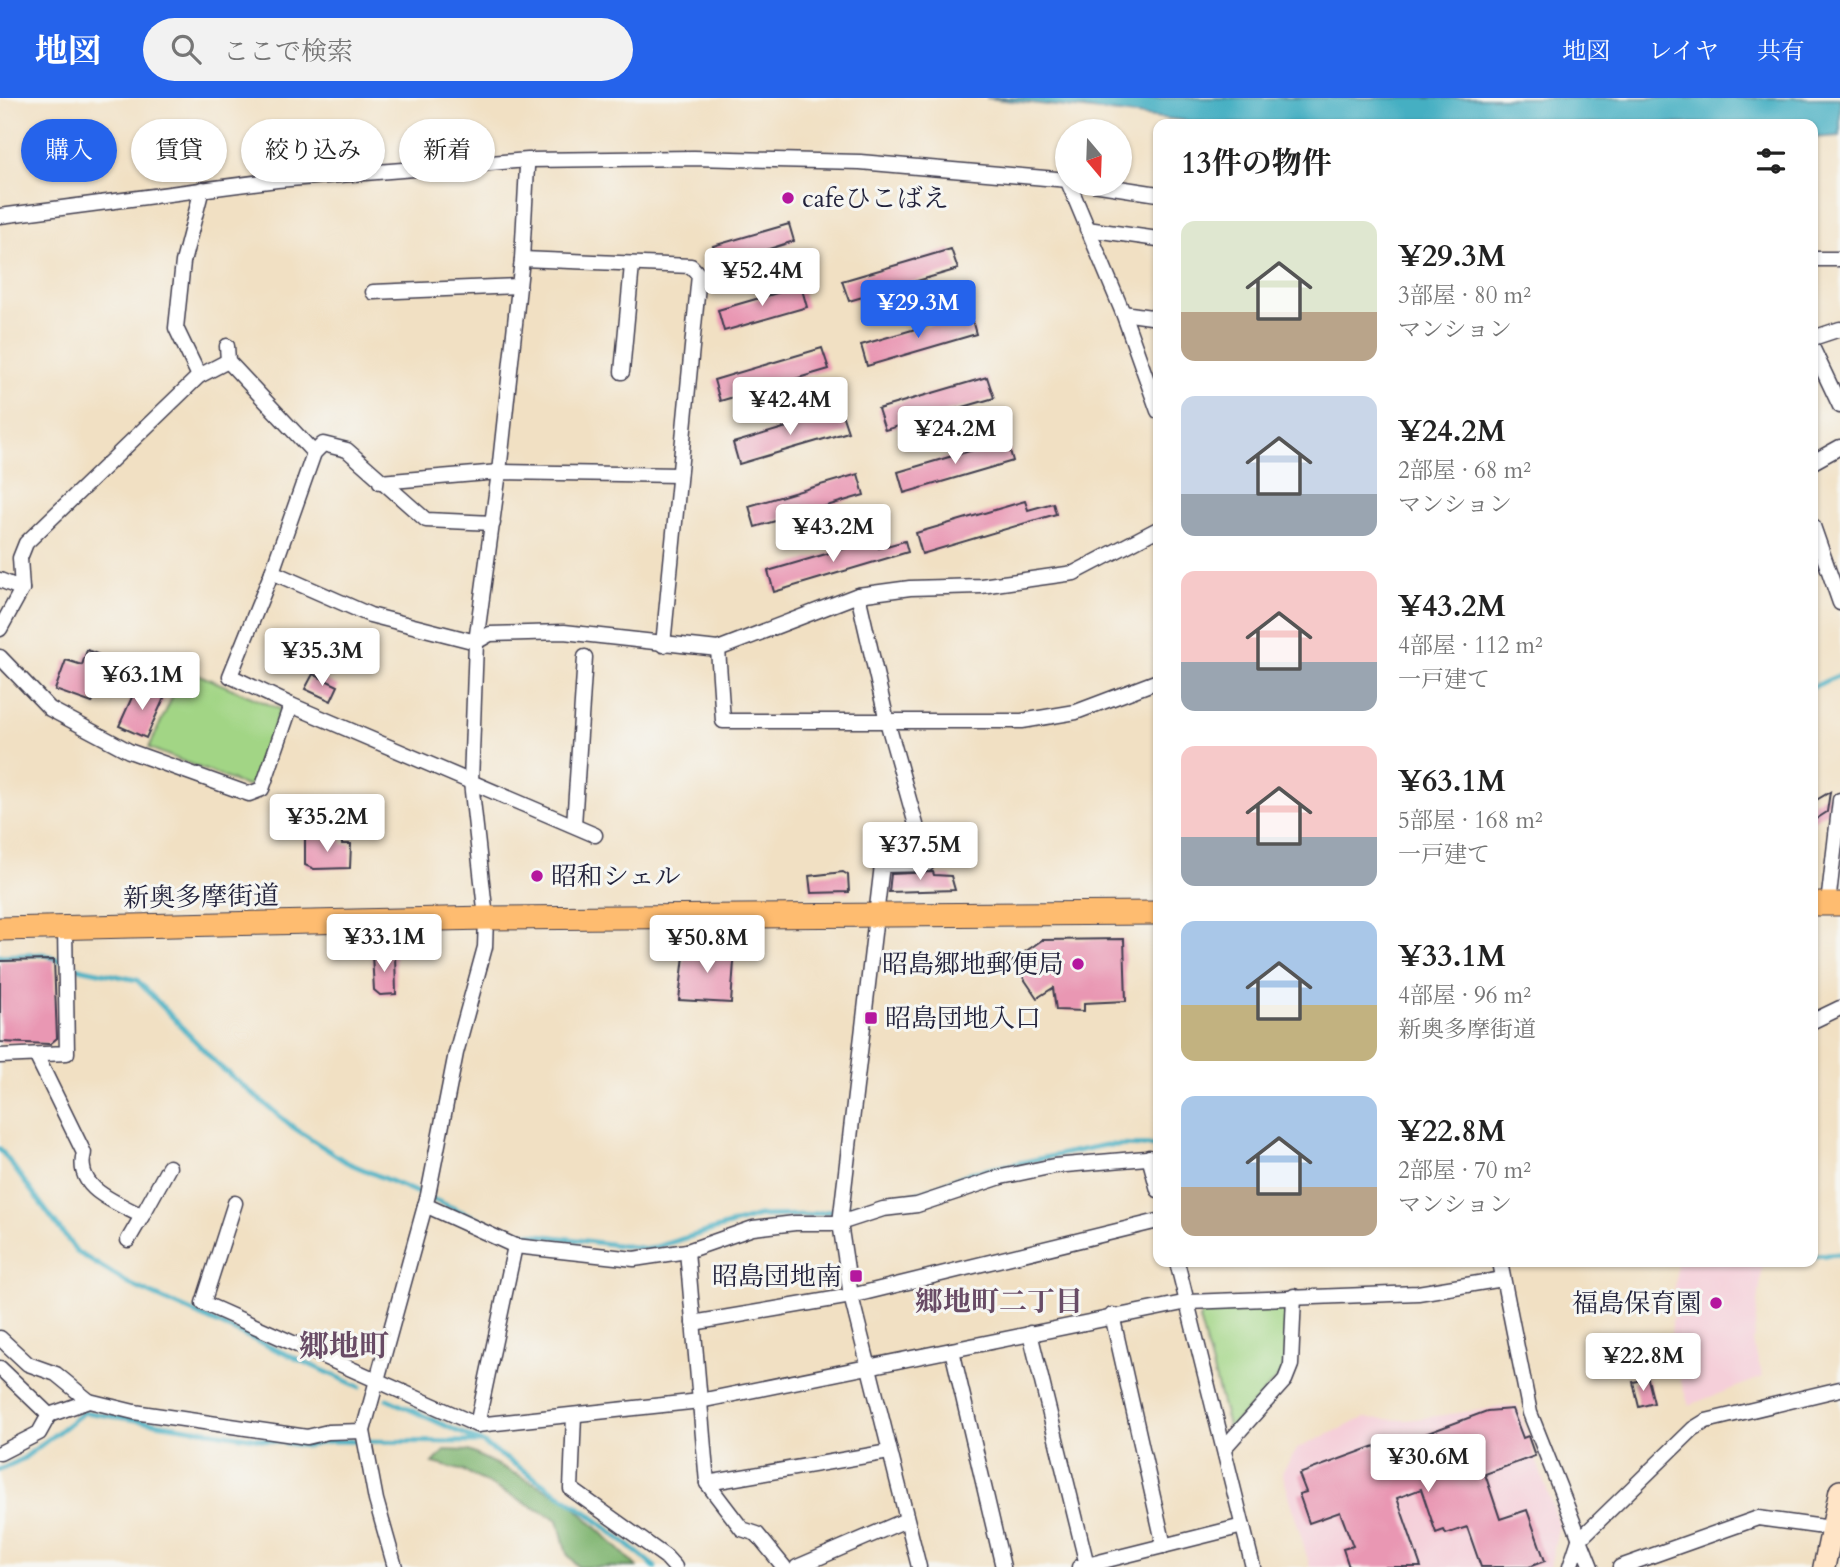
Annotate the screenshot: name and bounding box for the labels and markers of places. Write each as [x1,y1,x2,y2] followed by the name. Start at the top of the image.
[802,181,949,216] place label: cafeひこばえ
[780,190,796,206] marker: cafeひこばえ
[705,248,819,308] pin: ¥52.4M
[861,280,975,340] pin: ¥29.3M
[733,378,847,437] pin: ¥42.4M
[898,406,1012,466] pin: ¥24.2M
[776,504,890,564] pin: ¥43.2M
[265,628,379,688] pin: ¥35.3M
[85,652,199,712] pin: ¥63.1M
[270,794,384,854] pin: ¥35.2M
[863,822,977,882] pin: ¥37.5M
[551,859,680,894] place label: 昭和シェル
[529,868,545,884] marker: 昭和シェル
[327,914,441,974] pin: ¥33.1M
[650,916,764,975] pin: ¥50.8M
[882,947,1064,982] place label: 昭島郷地郵便局
[1070,956,1086,972] marker: 昭島郷地郵便局
[885,1001,1041,1036] place label: 昭島団地入口
[863,1010,879,1026] marker: 昭島団地入口
[712,1259,842,1294] place label: 昭島団地南
[848,1268,864,1284] marker: 昭島団地南
[1572,1286,1702,1321] place label: 福島保育園
[1708,1295,1724,1311] marker: 福島保育園
[1586,1334,1700,1393] pin: ¥22.8M
[1371,1434,1485,1494] pin: ¥30.6M

